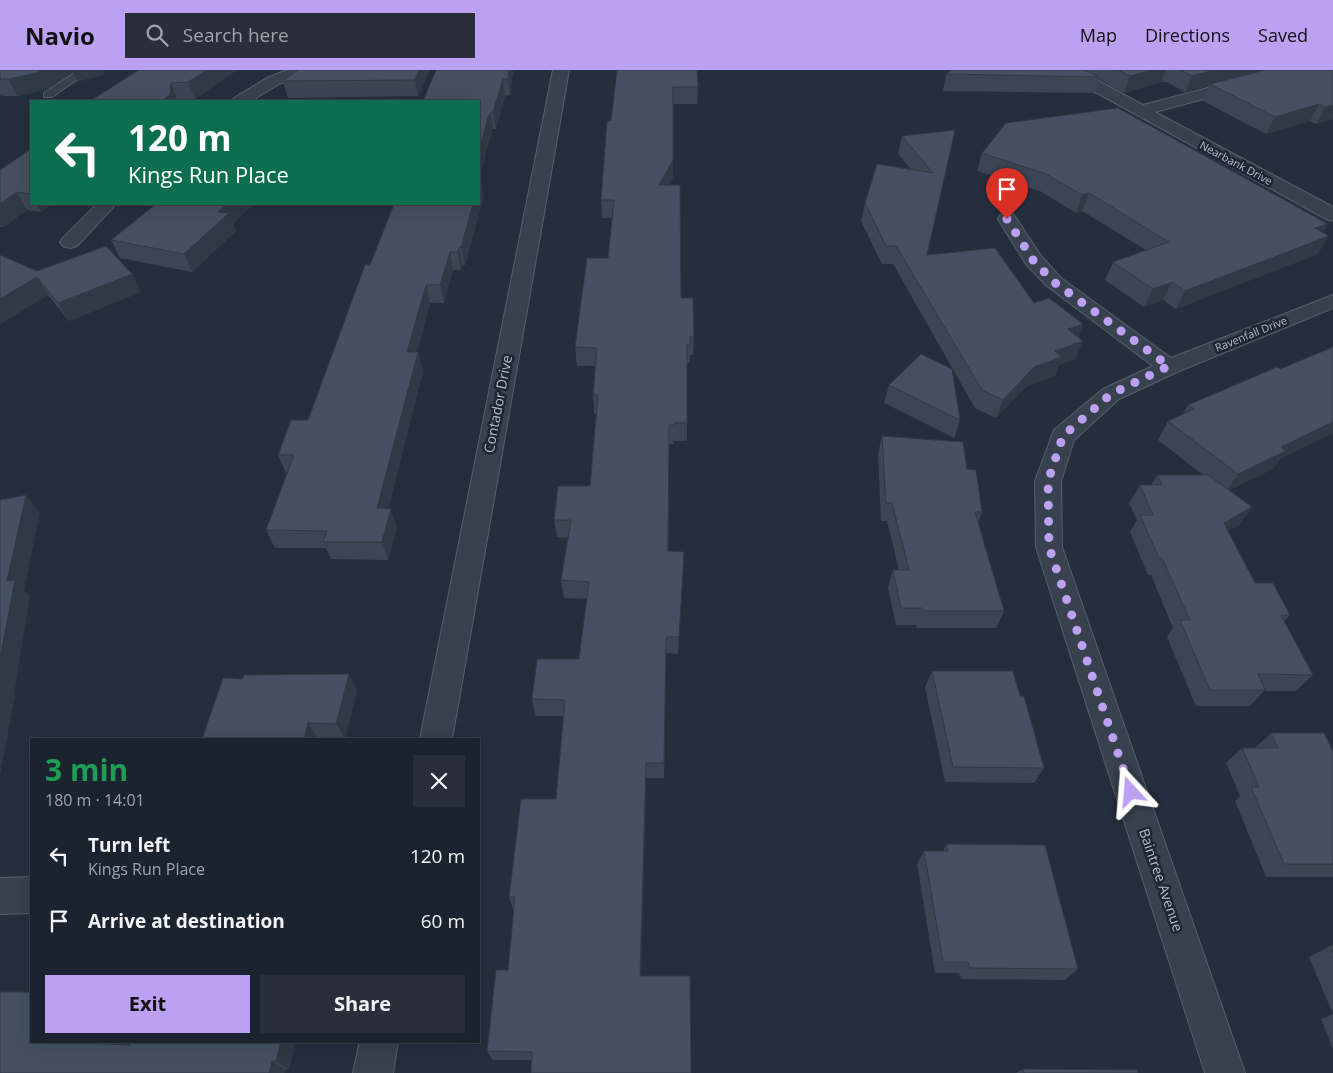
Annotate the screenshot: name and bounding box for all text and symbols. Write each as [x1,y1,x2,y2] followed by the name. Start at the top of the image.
[125,13,475,58] search box
[25,19,95,52] text: Navio
[143,21,171,49] icon: search
[183,22,289,48] text: Search here
[1080,23,1117,47] text: Map
[1145,23,1230,47] text: Directions
[1258,23,1308,47] text: Saved
[128,114,232,161] text: 120 m
[45,120,110,185] icon: left
[1197,137,1275,188] street label: Nearbank Drive
[128,159,289,189] text: Kings Run Place
[986,168,1028,219] pin
[993,175,1021,203] icon: arrive
[1213,312,1289,355] street label: Ravenfall Drive
[479,353,516,454] street label: Contador Drive
[45,749,128,790] text: 3 min
[413,755,465,807] button: close
[1104,765,1156,817] position arrow
[45,789,145,811] text: 180 m · 14:01
[1135,826,1188,934] street label: Baintree Avenue
[88,832,170,858] text: Turn left
[45,842,73,870] icon: left
[410,843,465,869] text: 120 m
[88,858,205,880] text: Kings Run Place
[45,907,73,935] icon: arrive
[88,908,285,934] text: Arrive at destination
[421,908,465,934] text: 60 m
[45,975,250,1033] button: Exit
[260,975,465,1033] button: Share

